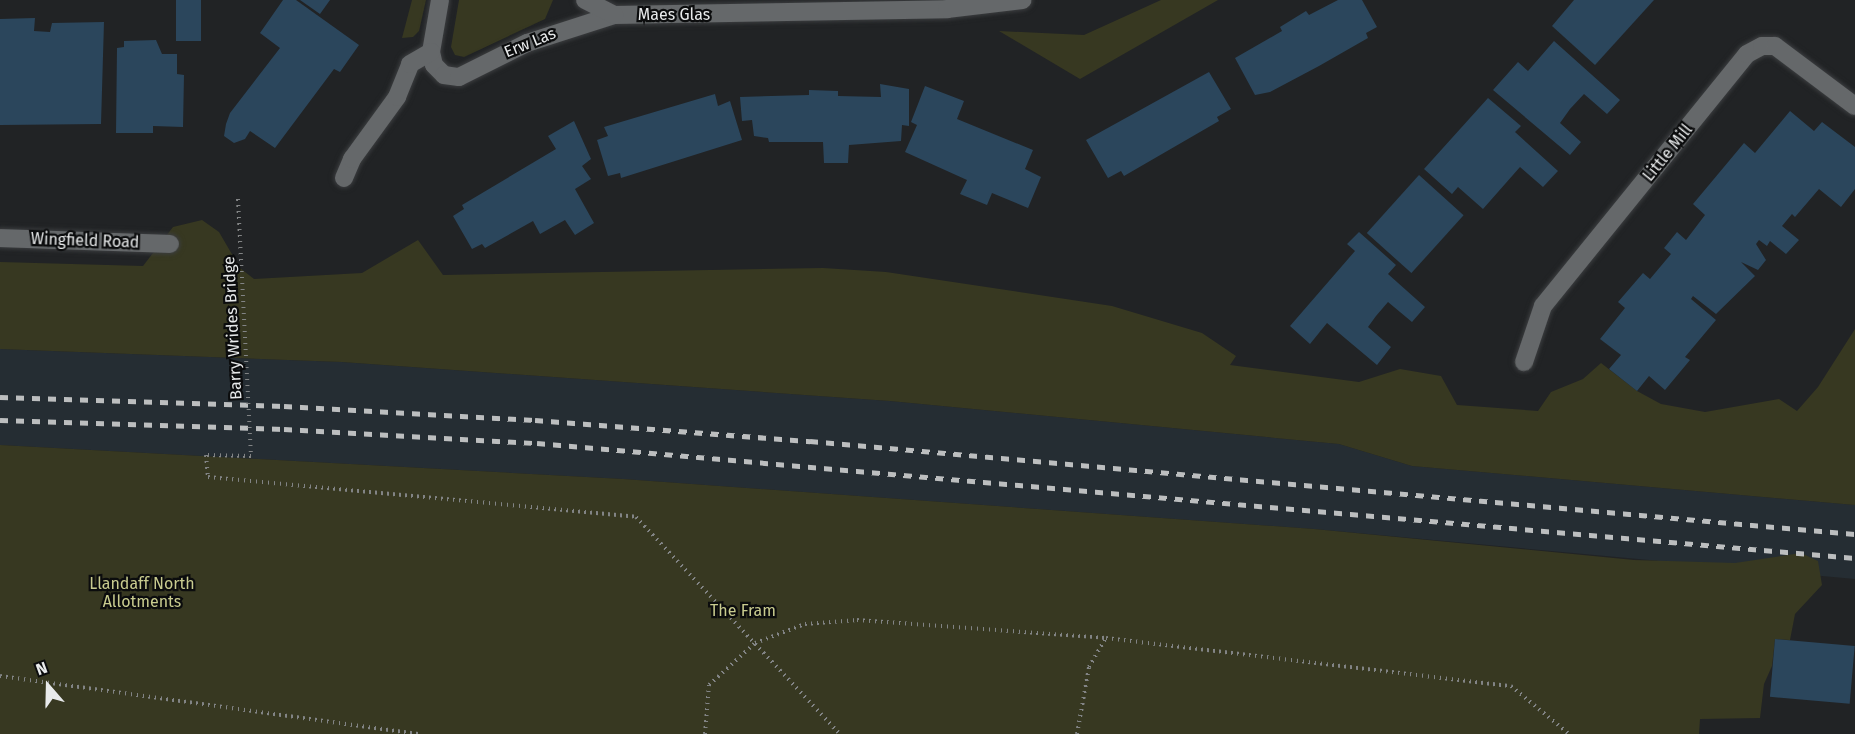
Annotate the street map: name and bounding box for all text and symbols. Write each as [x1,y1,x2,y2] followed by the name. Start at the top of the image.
[638,5,710,25] street label: Maes Glas
[501,24,559,62] street label: Erw Las
[1639,121,1697,185] street label: Little Mill
[30,230,140,252] street label: Wingfield Road
[220,256,246,400] street label: Barry Wrides Bridge
[89,574,195,612] park label: Llandaff North Allotments
[710,601,776,621] park label: The Fram
[18,656,78,716] north arrow
[33,658,50,679] text: N

